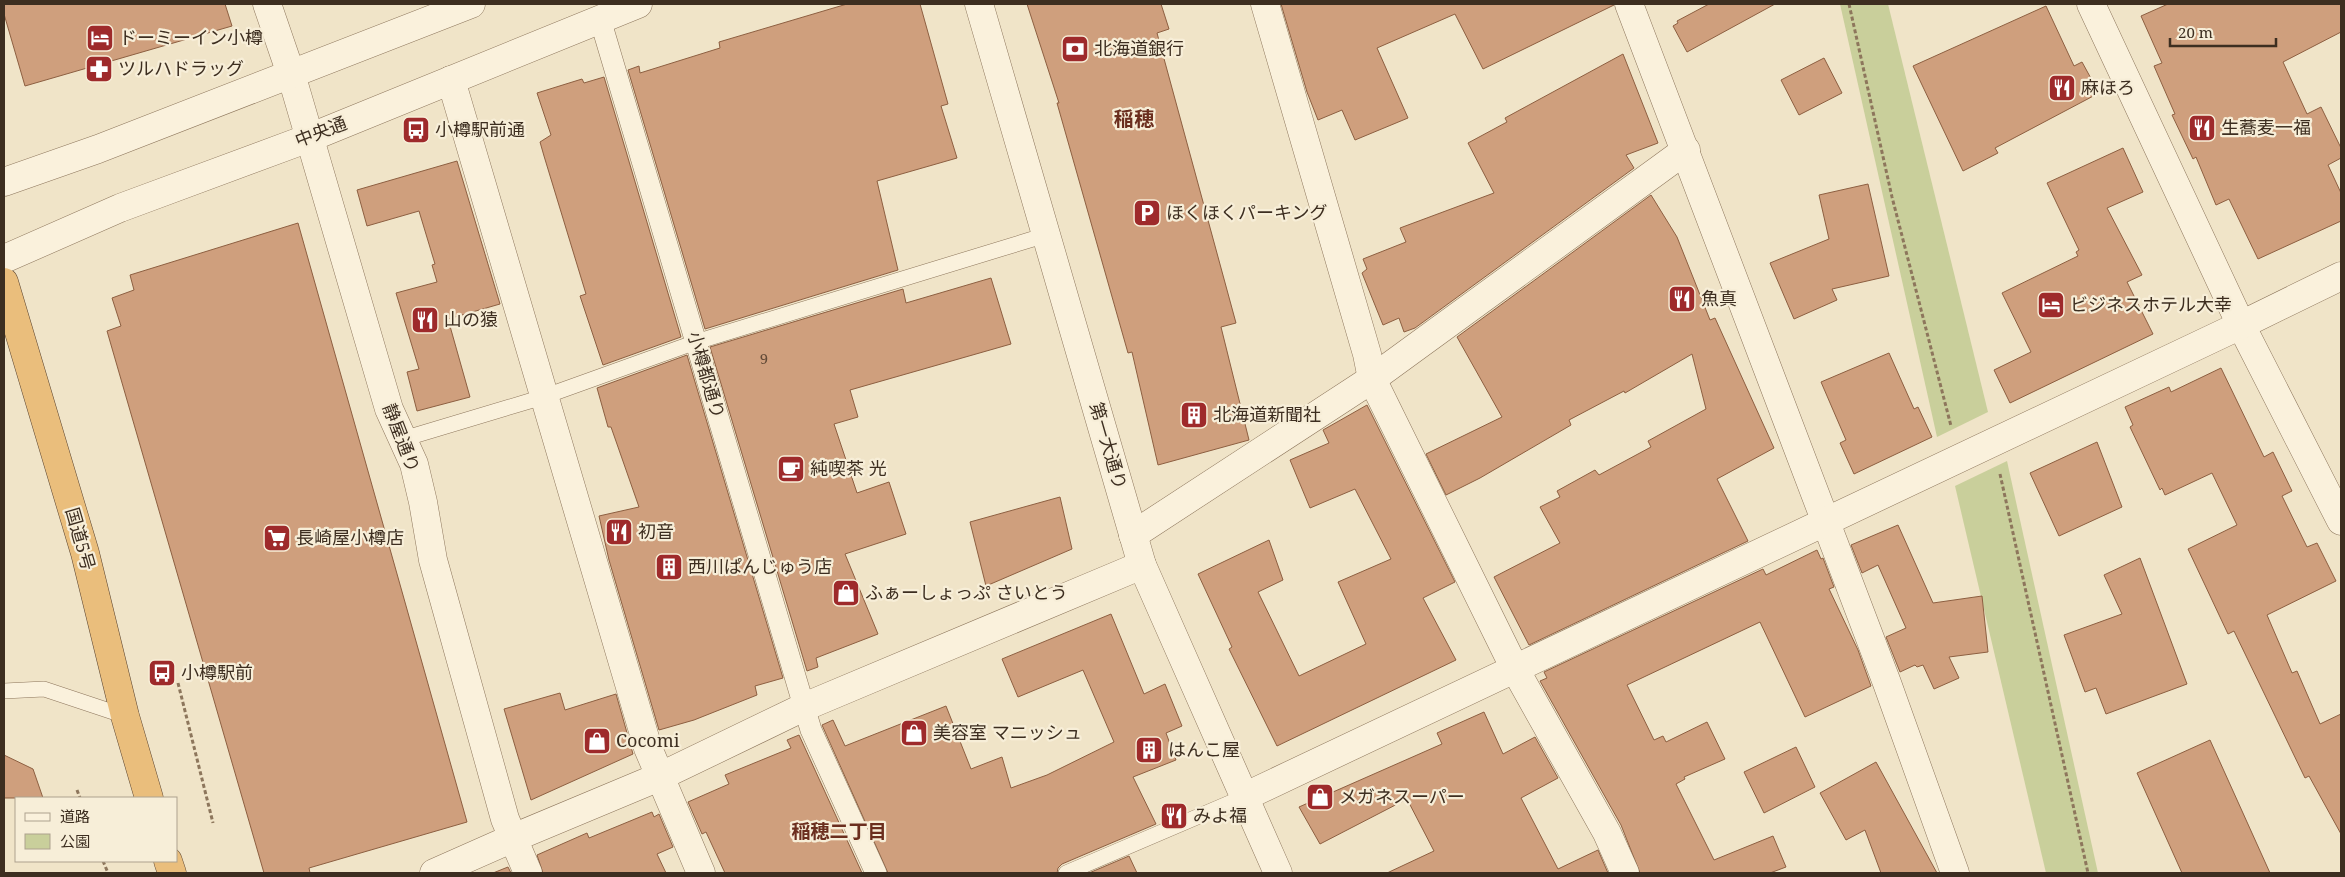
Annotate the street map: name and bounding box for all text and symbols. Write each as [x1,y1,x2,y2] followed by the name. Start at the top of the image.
[2170,15,2276,47] scale bar
[2178,22,2213,42] text: 20 m
[85,23,115,53] hotel icon: ドーミーイン小樽
[119,25,263,49] place label: ドーミーイン小樽
[1060,34,1090,64] bank icon: 北海道銀行
[1094,36,1184,60] place label: 北海道銀行
[84,54,114,84] pharmacy icon: ツルハドラッグ
[118,56,244,80] place label: ツルハドラッグ
[2047,73,2077,103] restaurant icon: 麻ほろ
[2081,75,2135,99] place label: 麻ほろ
[1114,105,1155,132] district label: 稲穂
[291,110,350,152] street label: 中央通
[2187,113,2217,143] restaurant icon: 生蕎麦一福
[401,115,431,145] bus stop icon: 小樽駅前通
[2221,115,2311,139] place label: 生蕎麦一福
[435,117,525,141] place label: 小樽駅前通
[1132,198,1162,228] parking icon: ほくほくパーキング
[1166,200,1327,224] place label: ほくほくパーキング
[1667,284,1697,314] restaurant icon: 魚真
[1701,286,1737,310] place label: 魚真
[2036,290,2066,320] hotel icon: ビジネスホテル大幸
[2070,292,2232,316] place label: ビジネスホテル大幸
[410,305,440,335] restaurant icon: 山の猿
[444,307,498,331] place label: 山の猿
[683,328,731,421] street label: 小樽都通り
[760,348,768,368] house number: 9
[1085,399,1133,492] street label: 第一大通り
[378,400,426,476] street label: 静屋通り
[1179,400,1209,430] building icon: 北海道新聞社
[1213,402,1321,426] place label: 北海道新聞社
[776,454,806,484] cafe icon: 純喫茶 光
[810,456,887,480] place label: 純喫茶 光
[61,505,101,573] street label: 国道5号
[604,517,634,547] restaurant icon: 初音
[638,519,674,543] place label: 初音
[262,523,292,553] supermarket icon: 長崎屋小樽店
[296,525,404,549] place label: 長崎屋小樽店
[654,552,684,582] building icon: 西川ぱんじゅう店
[688,554,832,578] place label: 西川ぱんじゅう店
[831,578,861,608] shop icon: ふぁーしょっぷ さいとう
[865,580,1068,604] place label: ふぁーしょっぷ さいとう
[147,658,177,688] bus stop icon: 小樽駅前
[181,660,253,684] place label: 小樽駅前
[899,718,929,748] shop icon: 美容室 マニッシュ
[933,720,1082,744] place label: 美容室 マニッシュ
[582,726,612,756] shop icon: Cocomi
[616,728,680,752] place label: Cocomi
[1134,735,1164,765] building icon: はんこ屋
[1168,737,1240,761] place label: はんこ屋
[1305,782,1335,812] shop icon: メガネスーパー
[1339,784,1465,808] place label: メガネスーパー
[15,797,178,862] legend
[1159,801,1189,831] restaurant icon: みよ福
[1193,803,1247,827] place label: みよ福
[60,806,90,826] text: 道路
[791,818,887,844] district label: 稲穂二丁目
[60,831,90,851] text: 公園

